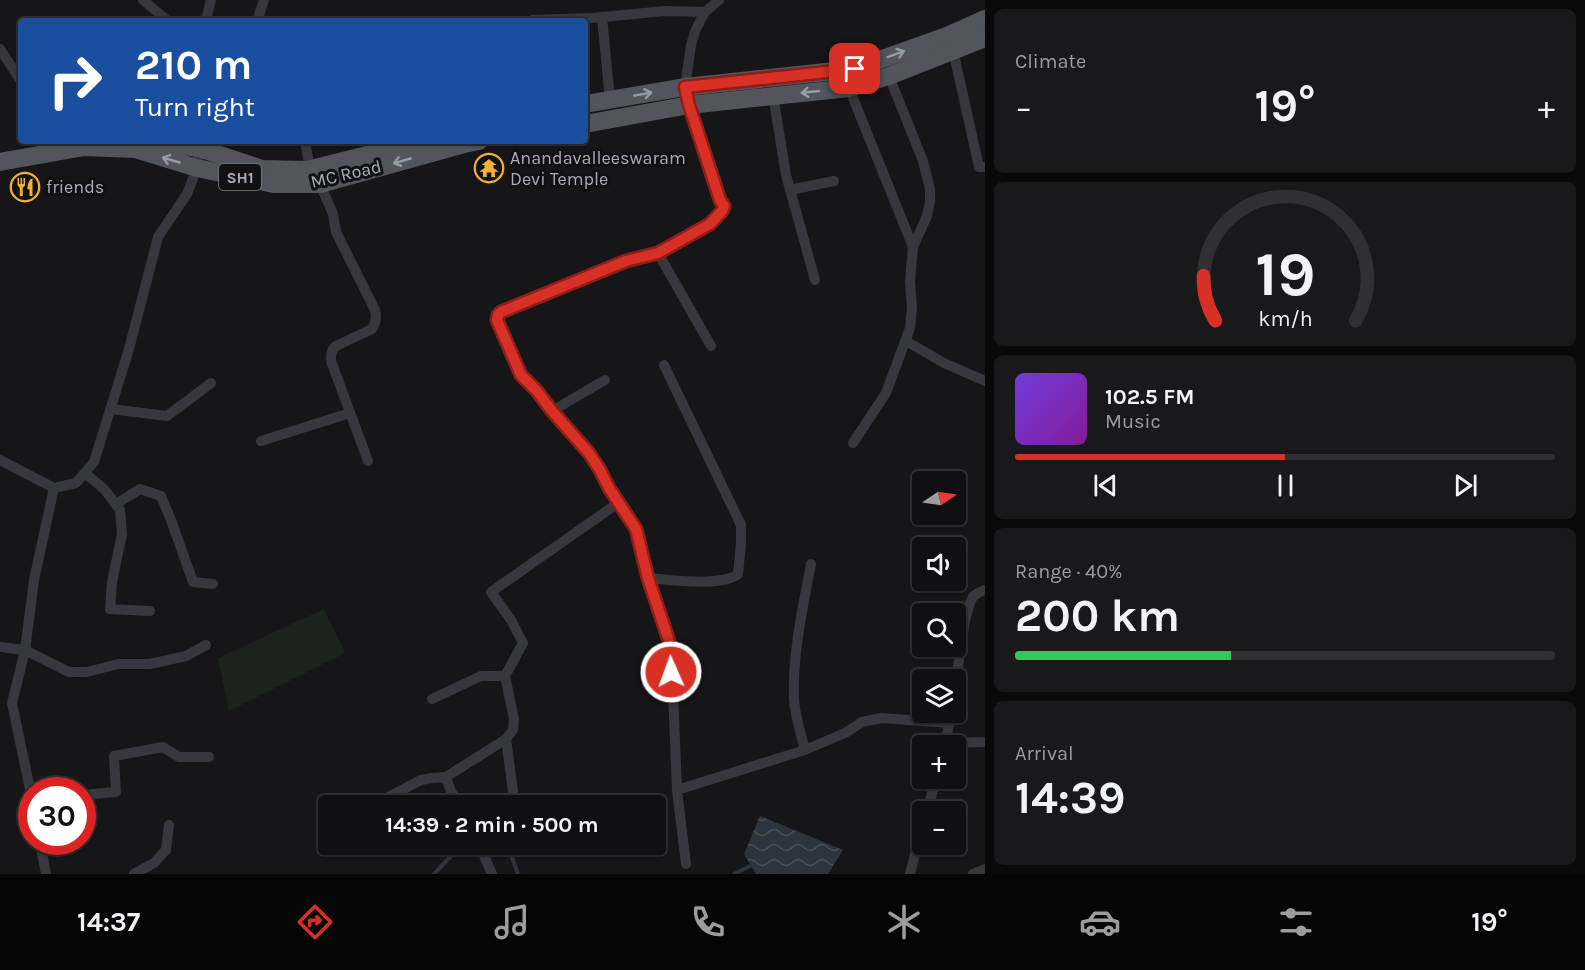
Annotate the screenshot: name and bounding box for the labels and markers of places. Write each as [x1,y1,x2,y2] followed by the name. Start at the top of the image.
[829,43,880,94] pin
[510,147,686,190] place label: Anandavalleeswaram Devi Temple
[473,152,505,184] temple icon: Anandavalleeswaram Devi Temple
[9,171,41,203] restaurant icon: friends
[46,176,104,198] place label: friends

